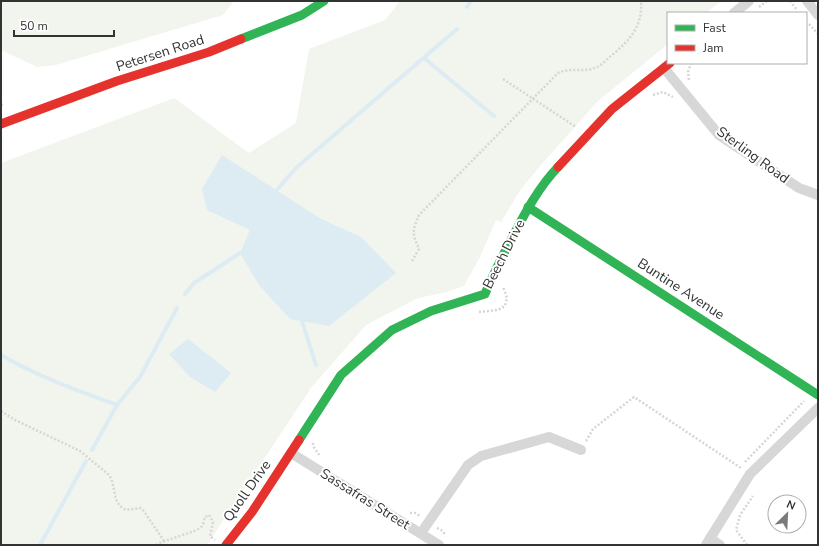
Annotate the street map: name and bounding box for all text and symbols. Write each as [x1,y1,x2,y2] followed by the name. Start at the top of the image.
[14,12,114,38] scale bar
[667,12,807,64] legend
[20,18,48,34] text: 50 m
[703,20,726,36] text: Fast
[114,30,206,76] street label: Petersen Road
[702,40,724,56] text: Jam
[713,122,793,188] street label: Sterling Road
[478,216,530,292] street label: Beech Drive
[634,254,728,324] street label: Buntine Avenue
[219,456,275,526] street label: Quoll Drive
[317,464,414,534] street label: Sassafras Street
[767,494,807,534] north arrow
[784,497,798,514] text: N

